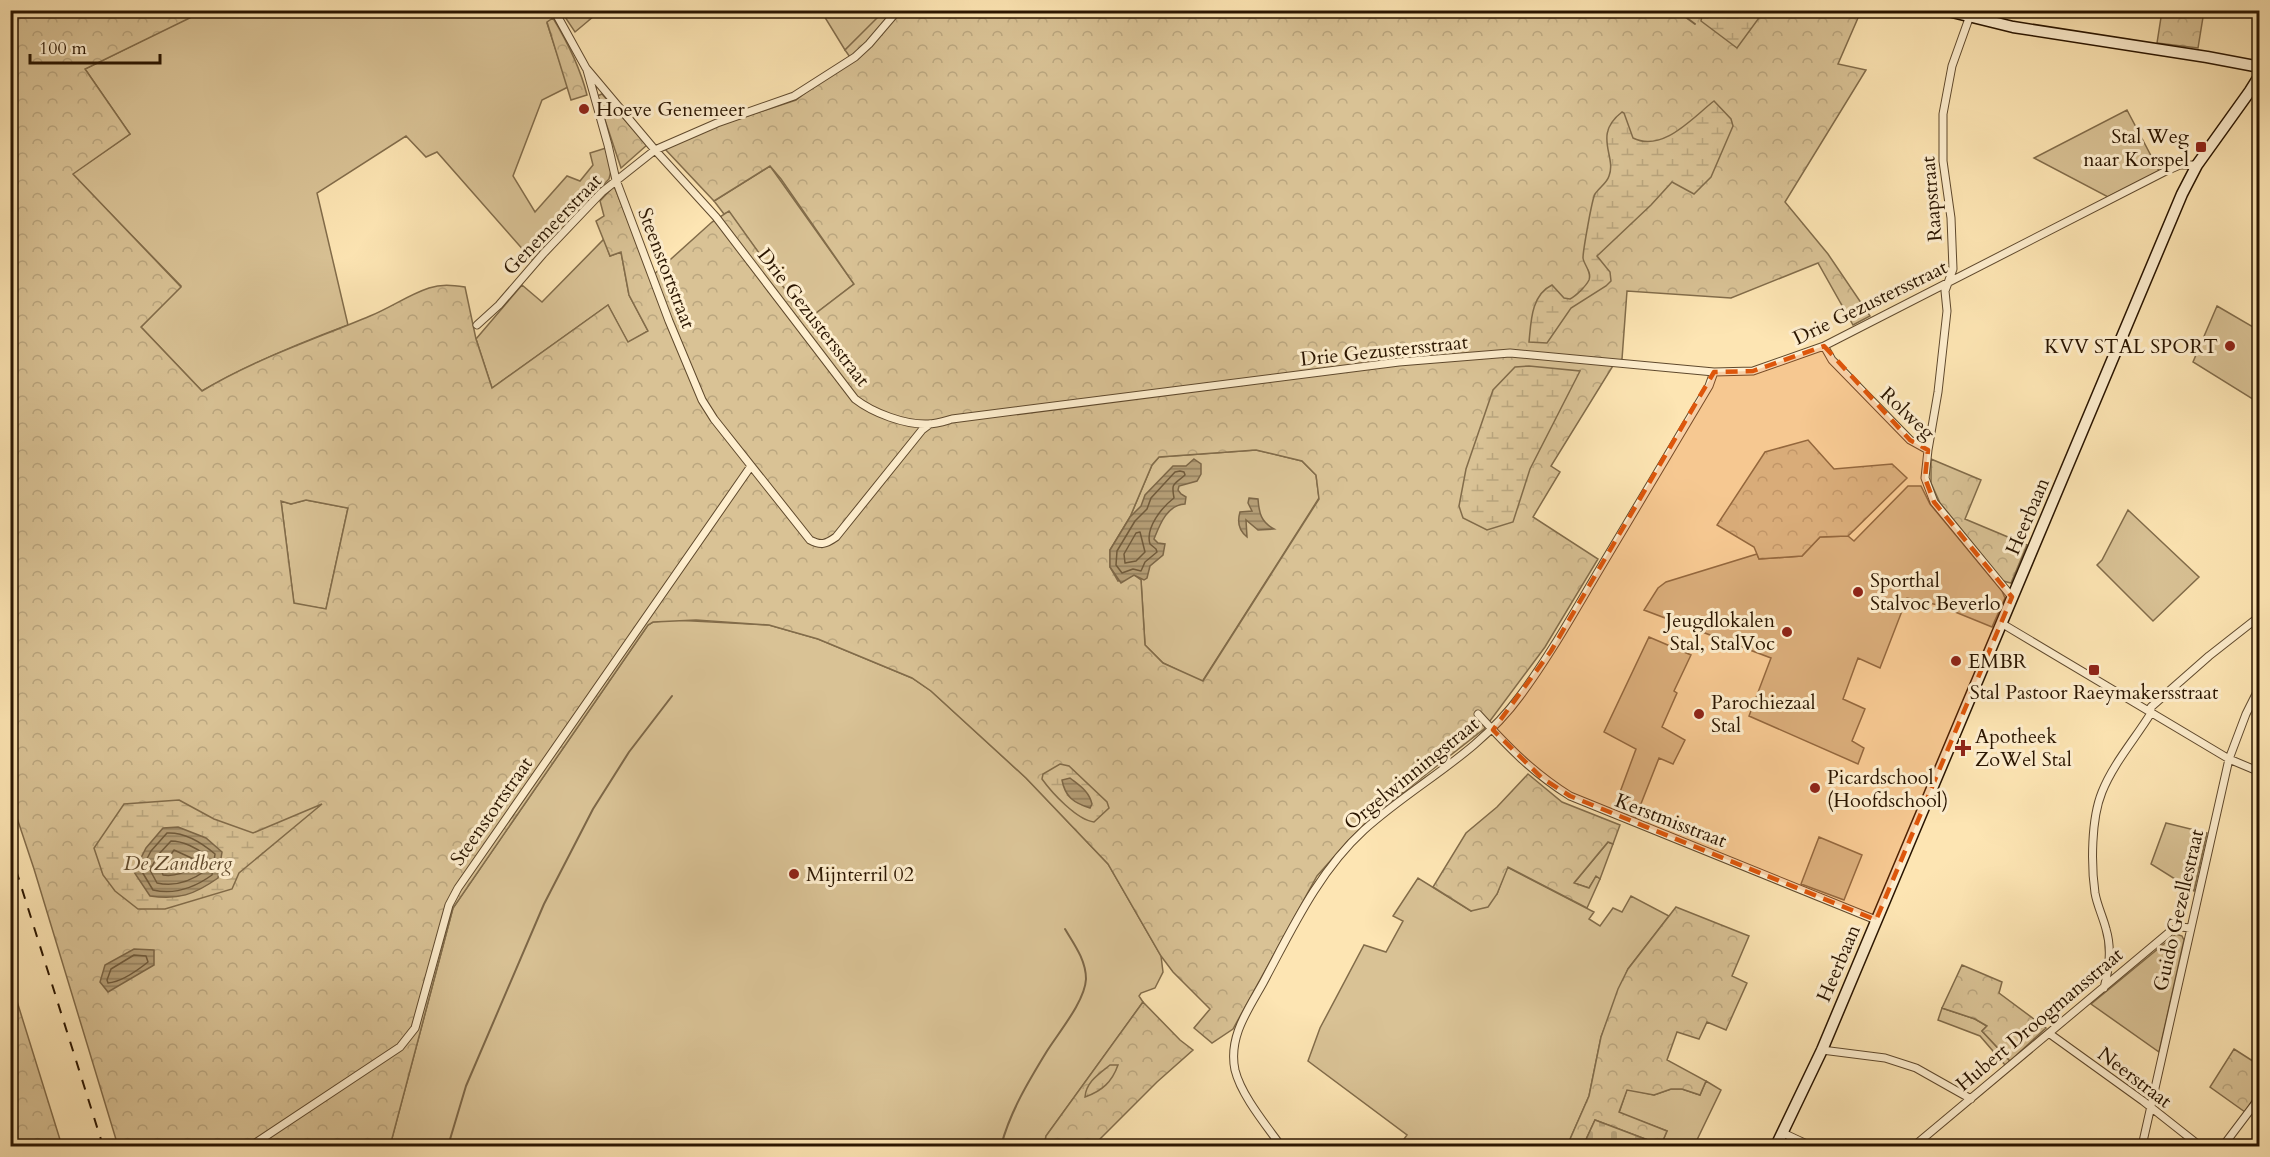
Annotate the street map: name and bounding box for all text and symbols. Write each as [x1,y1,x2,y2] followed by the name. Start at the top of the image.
[30,27,160,65] scale bar
[39,36,87,61] text: 100 m
[596,96,746,123] place label: Hoeve Genemeer
[577,102,591,116] marker: Hoeve Genemeer
[2083,123,2190,173] place label: Stal Weg naar Korspel
[2194,140,2208,154] marker: Stal Weg naar Korspel
[1914,154,1949,243] street label: Raapstraat
[497,167,608,281] street label: Genemeerstraat
[631,204,702,333] street label: Steenstortstraat
[751,243,877,393] street label: Drie Gezustersstraat
[1789,253,1952,352] street label: Drie Gezustersstraat
[1299,328,1470,373] street label: Drie Gezustersstraat
[2044,333,2218,360] place label: KVV STAL SPORT
[2223,339,2237,353] marker: KVV STAL SPORT
[1874,381,1942,446] street label: Rolweg
[1999,473,2056,559] street label: Heerbaan
[1870,567,2001,617] place label: Sporthal Stalvoc Beverlo
[1851,585,1865,599] marker: Sporthal Stalvoc Beverlo
[1663,607,1776,657] place label: Jeugdlokalen Stal, StalVoc
[1780,625,1794,639] marker: Jeugdlokalen Stal, StalVoc
[1968,648,2027,675] place label: EMBR
[1949,654,1963,668] marker: EMBR
[2087,663,2101,677] marker: Stal Pastoor Raeymakersstraat
[1970,679,2219,706] place label: Stal Pastoor Raeymakersstraat
[1711,689,1816,739] place label: Parochiezaal Stal
[1692,707,1706,721] marker: Parochiezaal Stal
[1338,710,1485,836] street label: Orgelwinningstraat
[1975,723,2072,773] place label: Apotheek ZoWel Stal
[1956,741,1970,755] marker: Apotheek ZoWel Stal
[444,751,539,871] street label: Steenstortstraat
[1827,764,1948,814] place label: Picardschool (Hoofdschool)
[1808,781,1822,795] marker: Picardschool (Hoofdschool)
[1611,787,1731,854] street label: Kerstmisstraat
[2147,826,2210,994] street label: Guido Gezellestraat
[124,849,233,878] water label: De Zandberg
[806,861,914,888] place label: Mijnterril 02
[787,867,801,881] marker: Mijnterril 02
[1810,920,1867,1006] street label: Heerbaan
[1950,941,2129,1097] street label: Hubert Droogmansstraat
[2092,1041,2178,1115] street label: Neerstraat

